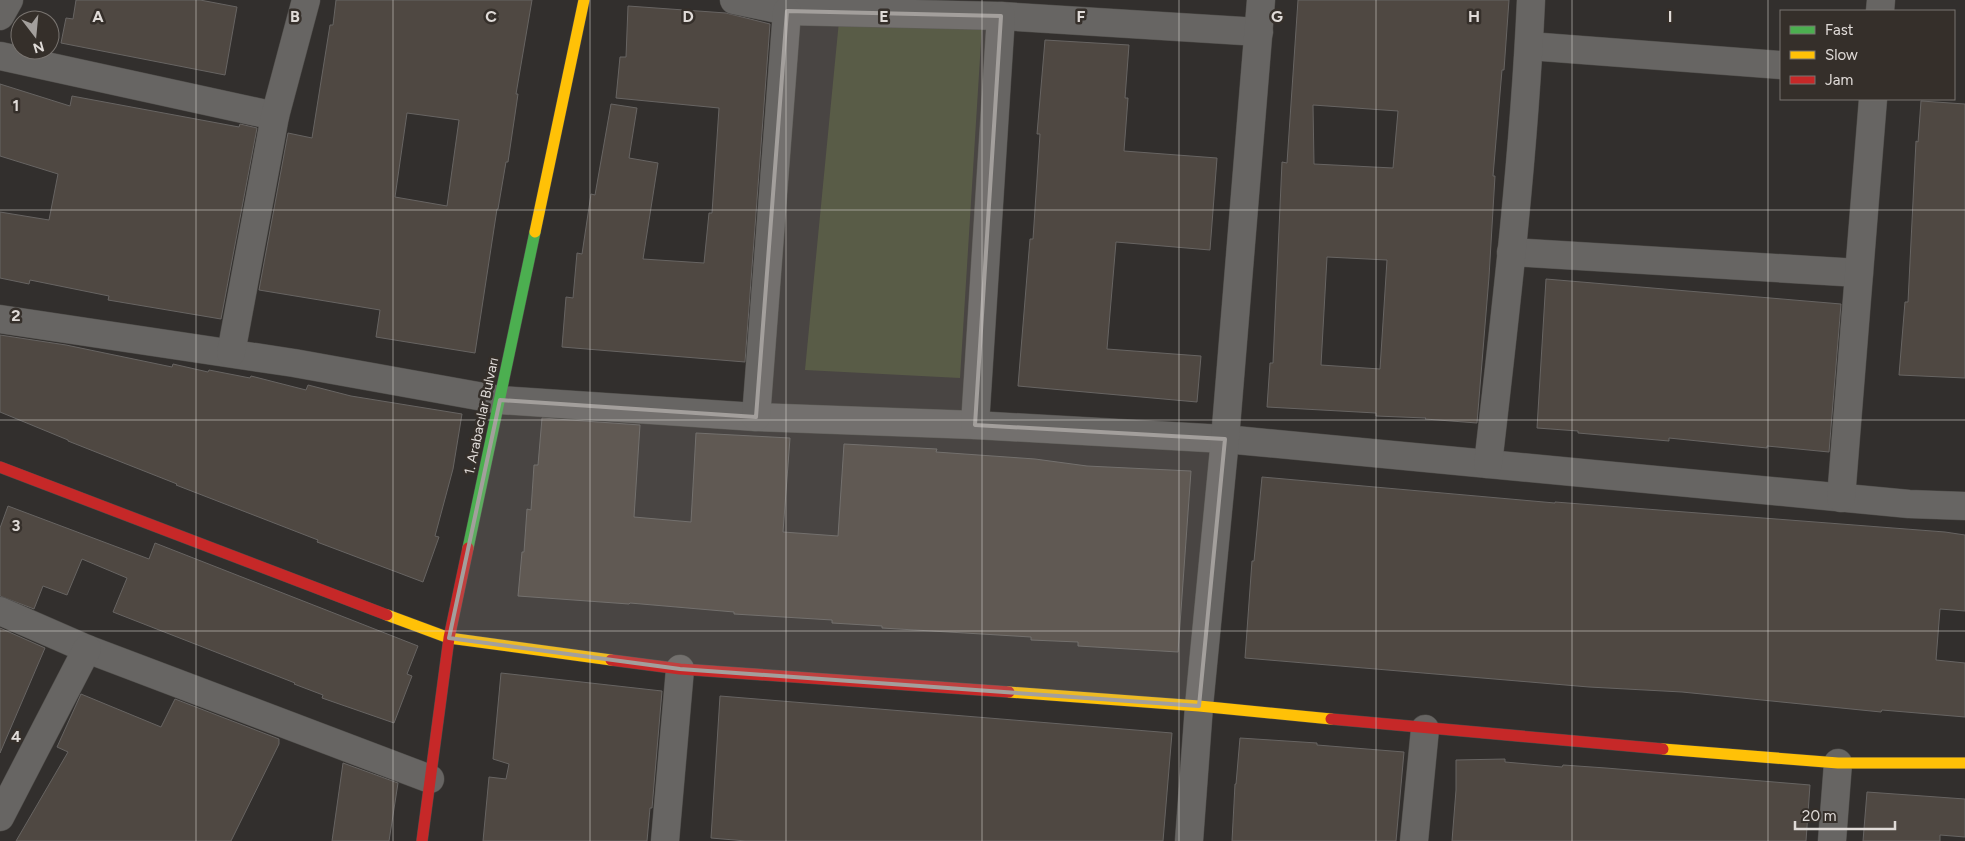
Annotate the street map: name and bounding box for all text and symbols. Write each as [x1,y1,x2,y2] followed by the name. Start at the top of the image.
[92,7,104,26] text: A
[290,7,300,26] text: B
[485,7,497,26] text: C
[682,7,694,26] text: D
[879,7,889,26] text: E
[1077,7,1086,26] text: F
[1271,7,1283,26] text: G
[1468,7,1480,26] text: H
[1668,7,1672,26] text: I
[10,10,60,60] north arrow
[1780,10,1955,100] legend
[1825,21,1854,39] text: Fast
[31,37,46,57] text: N
[1825,46,1858,64] text: Slow
[1825,71,1853,89] text: Jam
[13,96,19,115] text: 1
[11,306,21,325] text: 2
[461,356,502,476] street label: 1. Arabacılar Bulvarı
[12,516,21,535] text: 3
[11,727,21,746] text: 4
[1795,798,1895,830] scale bar
[1802,807,1836,825] text: 20 m

